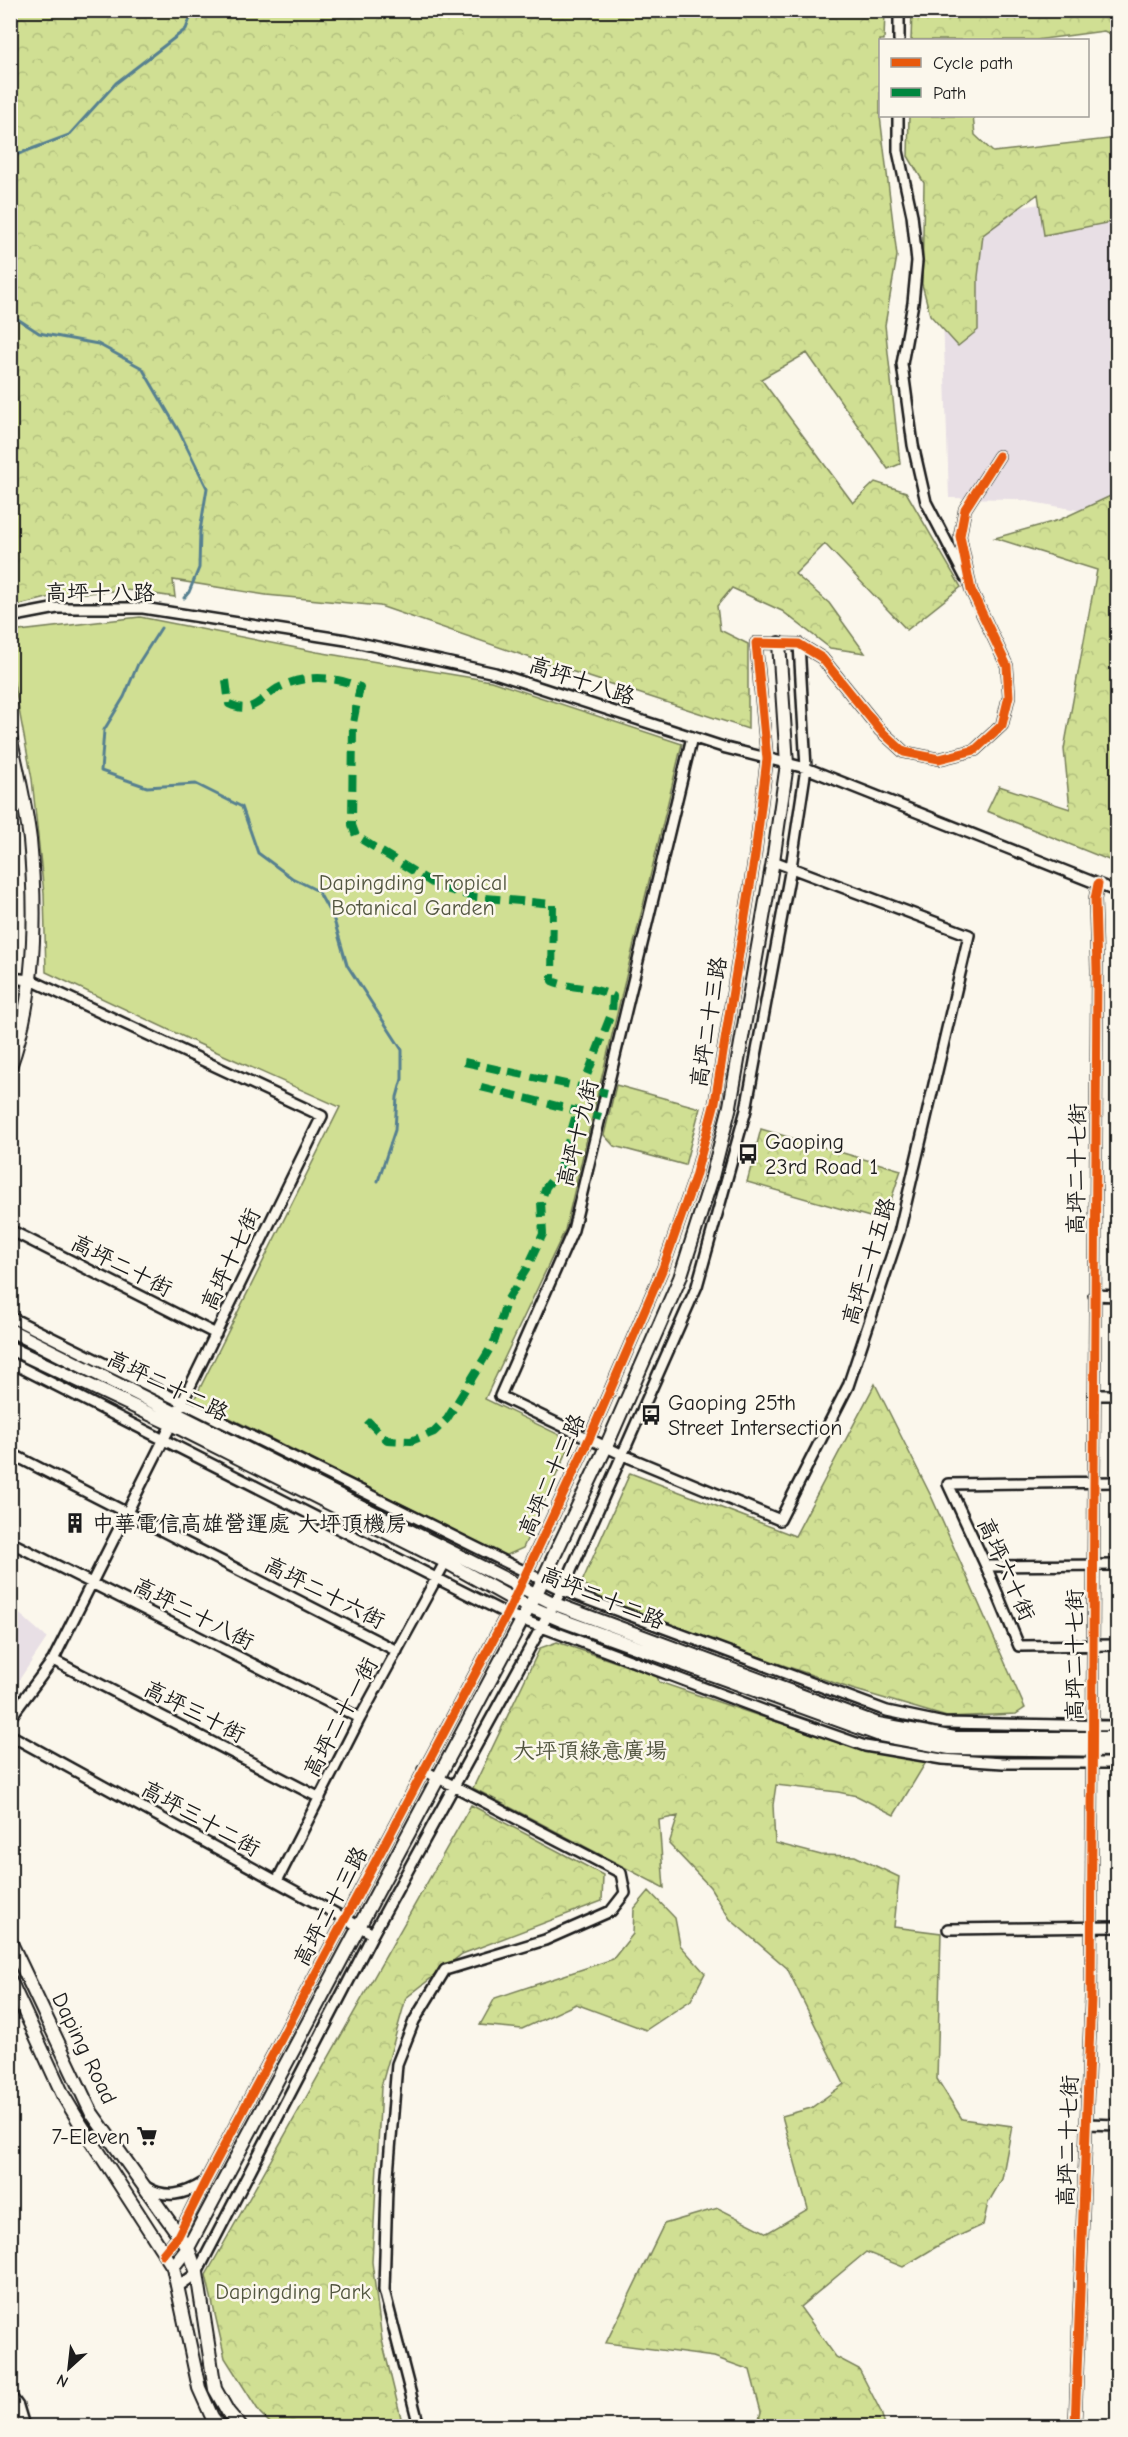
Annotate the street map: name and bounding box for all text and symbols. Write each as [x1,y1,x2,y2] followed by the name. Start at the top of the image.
[879,39,1089,117] legend
[933,53,1013,74] text: Cycle path
[933,83,966,104] text: Path
[45,580,155,606] street label: 高坪十八路
[525,652,638,710] street label: 高坪十八路
[319,870,507,921] park label: Dapingding Tropical Botanical Garden
[686,955,732,1089] street label: 高坪二十三路
[552,1077,604,1190] street label: 高坪十九街
[1063,1103,1091,1235] street label: 高坪二十七街
[765,1129,878,1180] place label: Gaoping 23rd Road 1
[736,1142,760,1166] bus stop icon: Gaoping 23rd Road 1
[837,1194,901,1328] street label: 高坪二十五路
[196,1204,266,1315] street label: 高坪十七街
[67,1229,176,1302] street label: 高坪二十街
[103,1345,233,1427] street label: 高坪二十二路
[668,1390,842,1441] place label: Gaoping 25th Street Intersection
[639,1403,663,1427] bus stop icon: Gaoping 25th Street Intersection
[513,1410,591,1541] street label: 高坪二十三路
[63,1511,87,1535] building icon: 中華電信高雄營運處 大坪頂機房
[92,1511,407,1537] place label: 中華電信高雄營運處 大坪頂機房
[972,1514,1040,1625] street label: 高坪六十街
[260,1551,389,1634] street label: 高坪二十六街
[537,1561,669,1635] street label: 高坪二十二路
[129,1572,258,1655] street label: 高坪二十八街
[1062,1589,1088,1721] street label: 高坪二十七街
[298,1653,383,1782] street label: 高坪二十一街
[140,1675,249,1748] street label: 高坪三十街
[513,1738,667,1764] park label: 大坪頂綠意廣場
[136,1776,265,1862] street label: 高坪三十二街
[288,1842,373,1971] street label: 高坪二十三路
[46,1989,122,2108] street label: Daping Road
[1053,2075,1083,2207] street label: 高坪二十七街
[51,2124,130,2150] place label: 7-Eleven
[135,2124,159,2148] supermarket icon: 7-Eleven
[215,2279,371,2305] park label: Dapingding Park
[39,2338,99,2398] north arrow
[54,2370,71,2391] text: N

